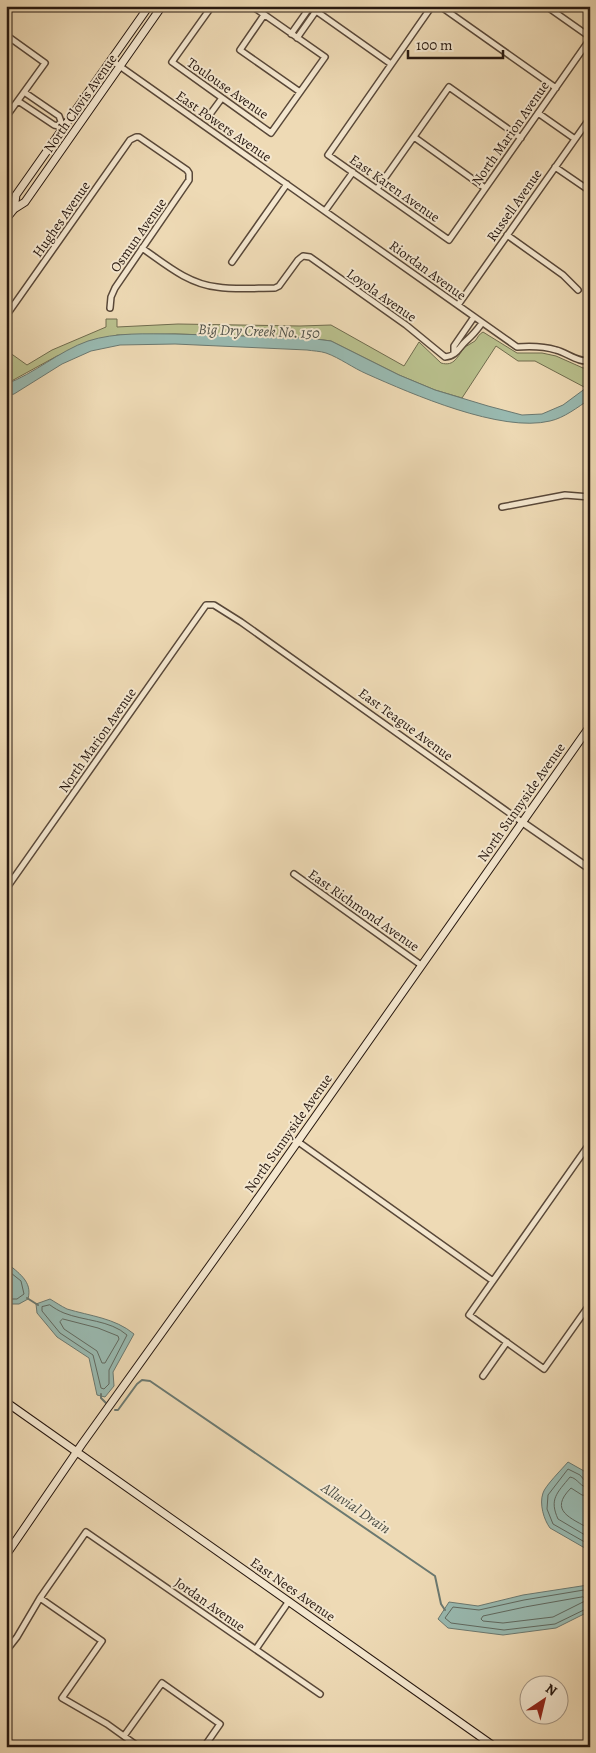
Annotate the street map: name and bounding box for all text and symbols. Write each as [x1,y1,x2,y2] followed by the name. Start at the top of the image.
[408,28,504,60] scale bar
[416,35,453,55] text: 100 m
[39,50,122,156] street label: North Clovis Avenue
[183,53,272,124] street label: Toulouse Avenue
[467,77,554,189] street label: North Marion Avenue
[172,86,275,167] street label: East Powers Avenue
[346,150,444,227] street label: East Karen Avenue
[482,165,546,245] street label: Russell Avenue
[28,177,95,261] street label: Hughes Avenue
[106,194,171,276] street label: Osmun Avenue
[385,236,470,305] street label: Riordan Avenue
[343,264,420,326] street label: Loyola Avenue
[198,319,320,343] water label: Big Dry Creek No. 150
[54,684,141,796] street label: North Marion Avenue
[355,684,457,765] street label: East Teague Avenue
[473,739,570,866] street label: North Sunnyside Avenue
[304,865,423,956] street label: East Richmond Avenue
[240,1070,337,1197] street label: North Sunnyside Avenue
[317,1477,395,1539] water label: Alluvial Drain
[246,1553,339,1626] street label: East Nees Avenue
[171,1573,249,1636] street label: Jordan Avenue
[518,1676,568,1726] north arrow
[542,1679,561,1700] text: N

